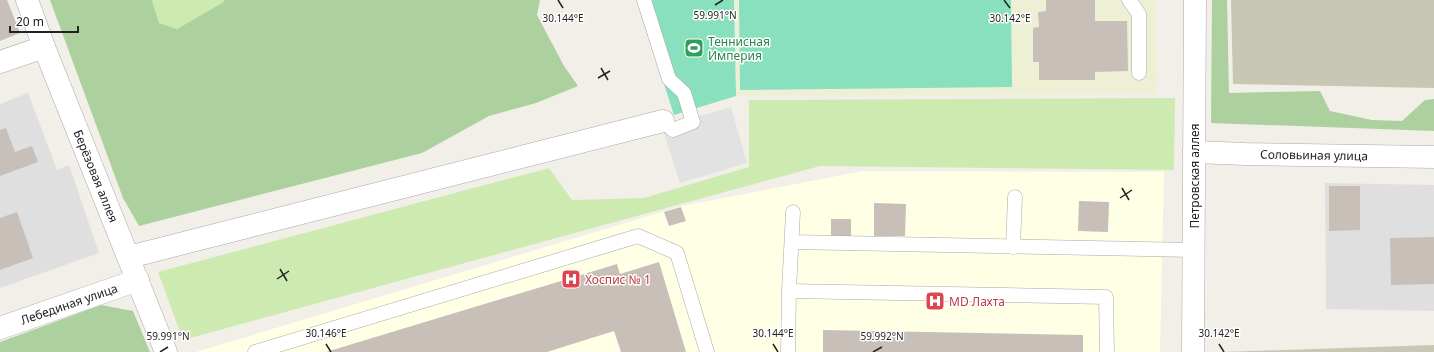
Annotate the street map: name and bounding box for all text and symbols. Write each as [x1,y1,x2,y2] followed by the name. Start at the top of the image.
[10,8,78,34] scale bar
[693,8,737,22] text: 59.991°N
[542,11,584,25] text: 30.144°E
[989,11,1031,25] text: 30.142°E
[16,13,44,30] text: 20 m
[708,33,770,64] place label: Теннисная Империя
[683,37,705,59] sports icon: Теннисная Империя
[1186,123,1203,229] street label: Петровская аллея
[70,127,122,225] street label: Берёзовая аллея
[1260,146,1368,164] street label: Соловьиная улица
[560,268,582,290] hospital icon: Хоспис № 1
[585,271,651,288] place label: Хоспис № 1
[18,279,120,329] street label: Лебединая улица
[924,290,946,312] hospital icon: MD Лахта
[949,293,1005,310] place label: MD Лахта
[305,326,347,340] text: 30.146°E
[752,326,794,340] text: 30.144°E
[1198,326,1240,340] text: 30.142°E
[146,329,190,343] text: 59.991°N
[860,329,904,343] text: 59.992°N

